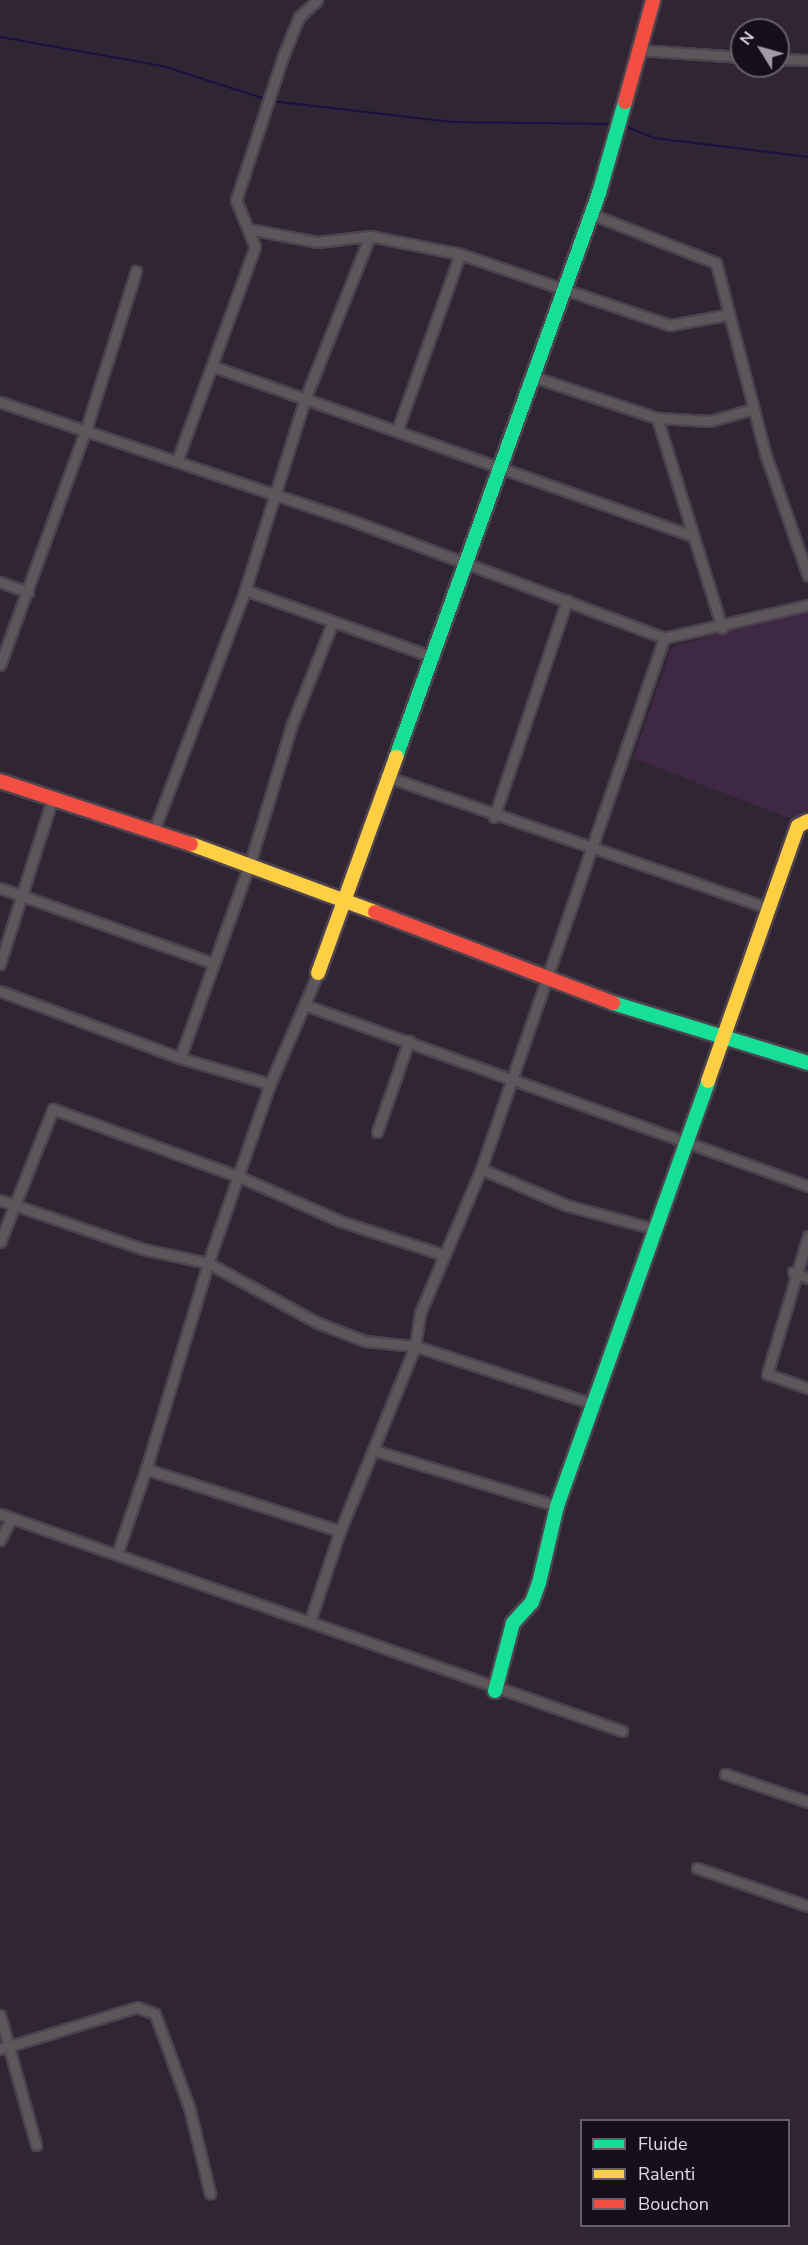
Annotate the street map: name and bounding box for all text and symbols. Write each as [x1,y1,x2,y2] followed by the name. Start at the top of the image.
[730,18,790,78] north arrow
[735,27,760,50] text: N
[580,2119,790,2227] legend
[638,2132,688,2156] text: Fluide
[638,2162,695,2186] text: Ralenti
[638,2192,709,2216] text: Bouchon

